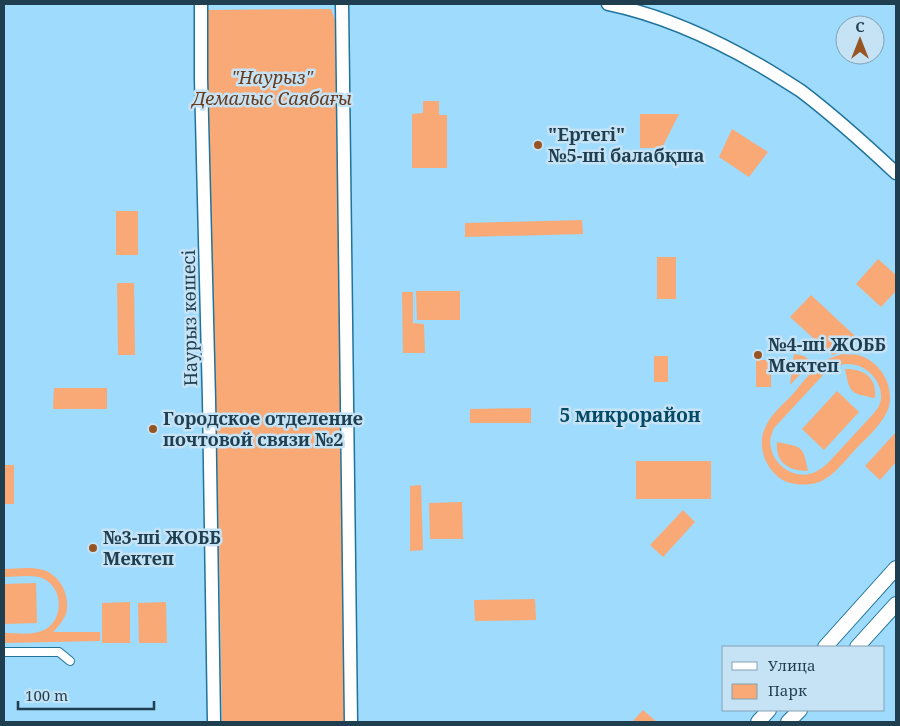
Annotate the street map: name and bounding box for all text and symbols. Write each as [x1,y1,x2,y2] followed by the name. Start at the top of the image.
[835,15,885,65] north arrow
[855,17,865,36] text: С
[190,65,352,110] park label: "Наурыз" Демалыс Саябағы
[548,122,705,167] place label: "Ертегі" №5-ші балабқша
[532,139,544,151] marker: "Ертегі" №5-ші балабқша
[176,249,202,387] street label: Наурыз көшесі
[768,332,886,377] place label: №4-ші ЖОББ Мектеп
[752,349,764,361] marker: №4-ші ЖОББ Мектеп
[559,402,701,428] district label: 5 микрорайон
[163,406,363,451] place label: Городское отделение почтовой связи №2
[147,423,159,435] marker: Городское отделение почтовой связи №2
[103,525,221,570] place label: №3-ші ЖОББ Мектеп
[87,542,99,554] marker: №3-ші ЖОББ Мектеп
[722,646,885,711] legend
[768,655,816,675] text: Улица
[18,678,154,710] scale bar
[768,680,807,700] text: Парк
[25,685,68,705] text: 100 m

